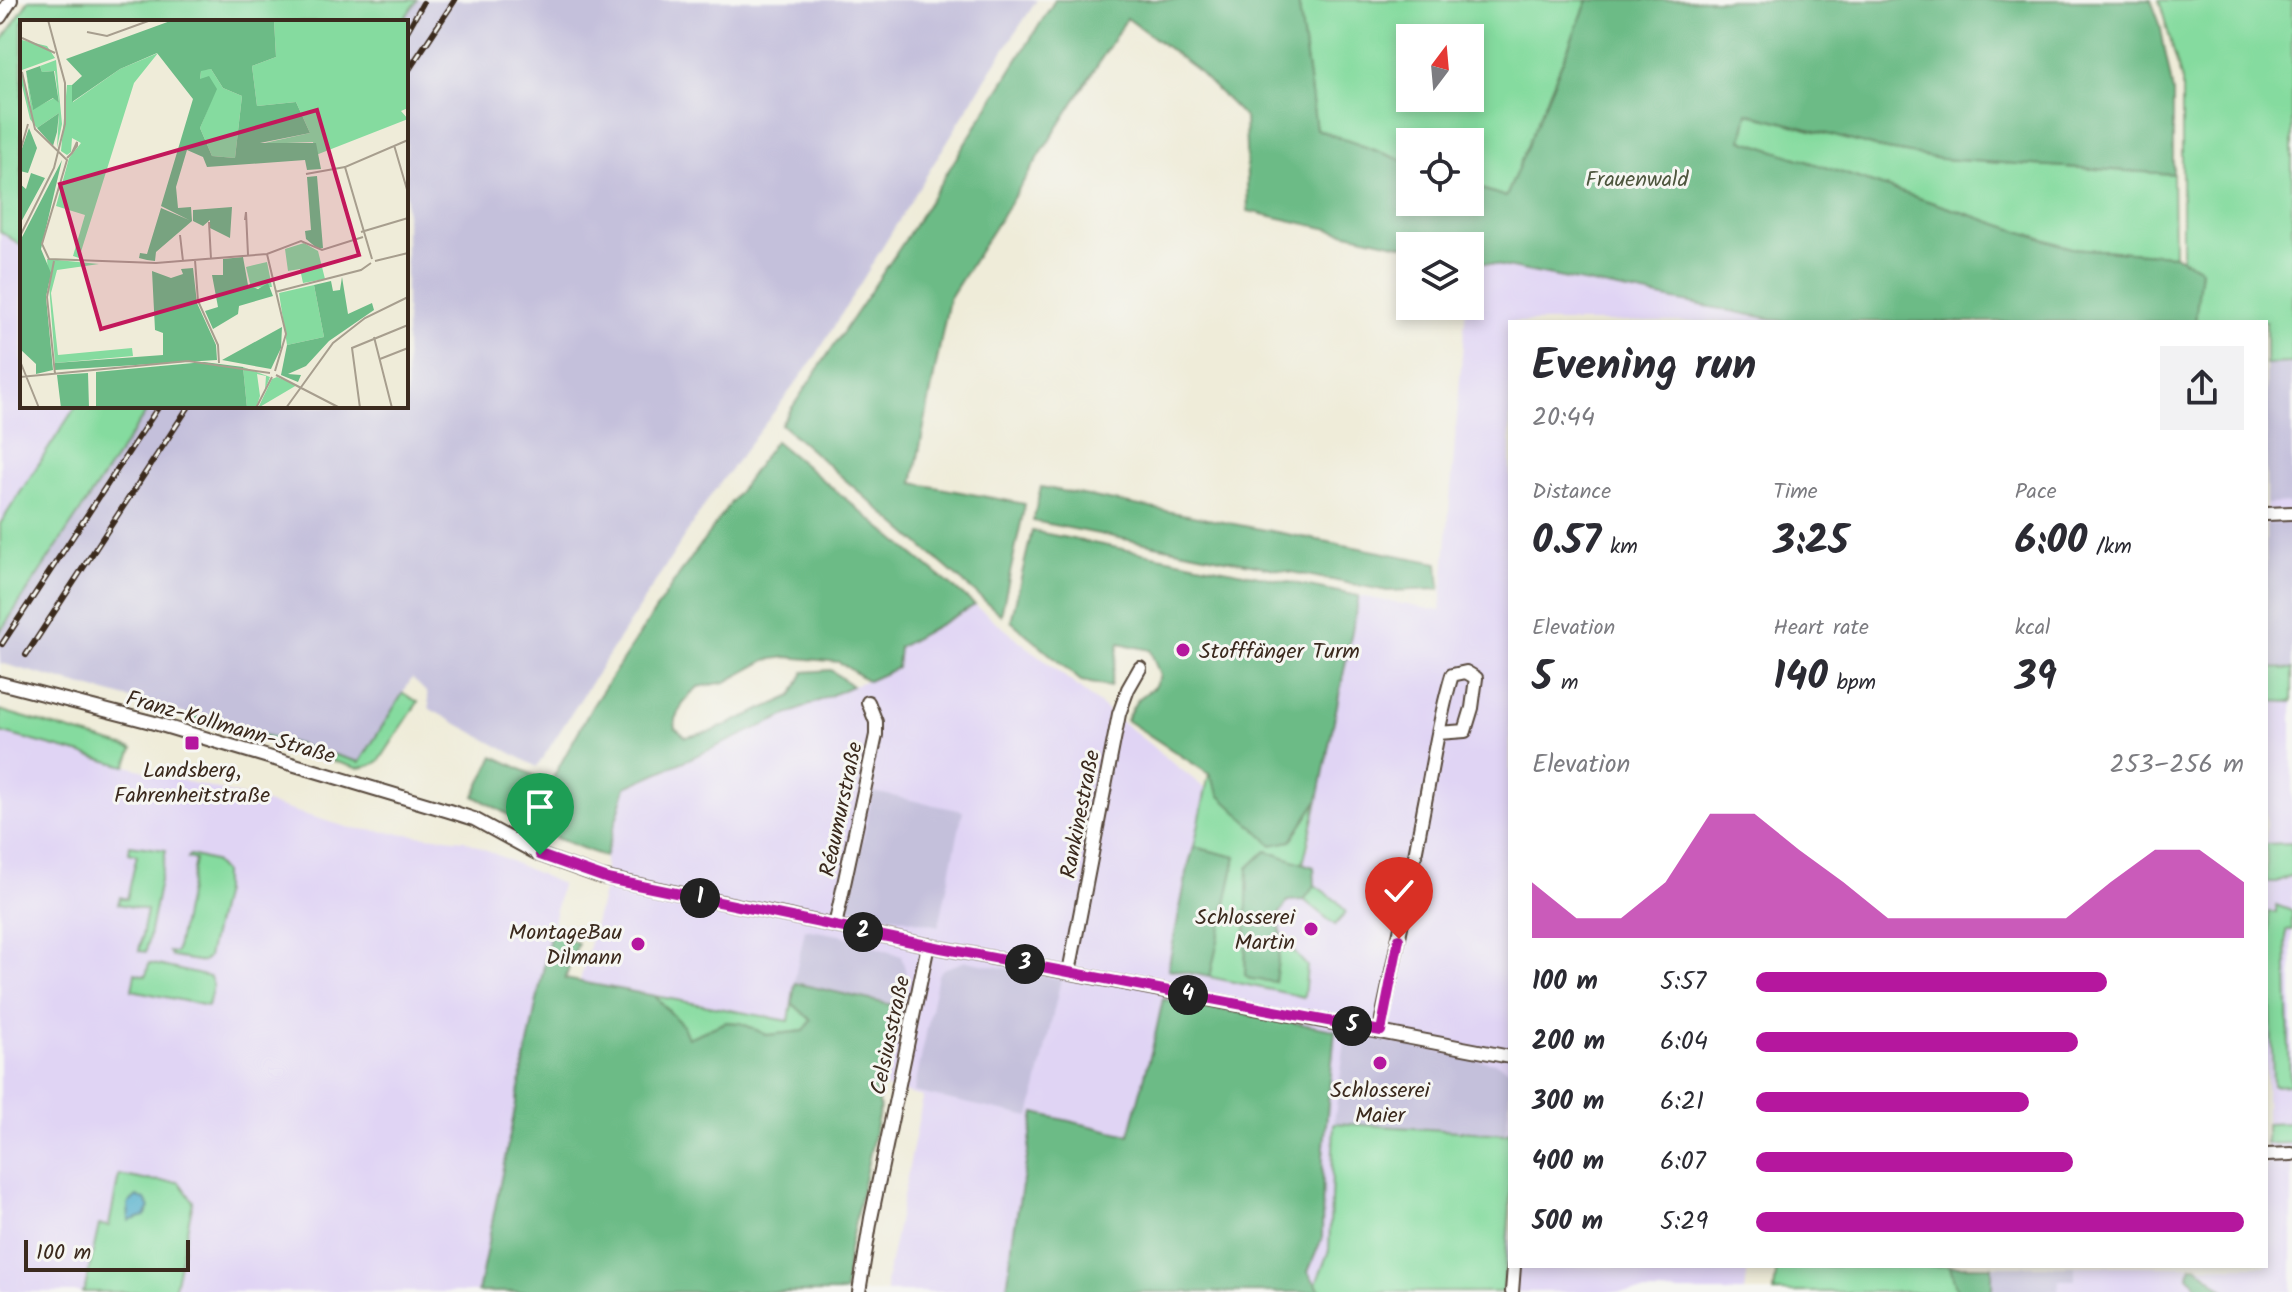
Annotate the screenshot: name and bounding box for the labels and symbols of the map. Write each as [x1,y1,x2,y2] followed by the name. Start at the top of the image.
[20,20,408,408] inset map
[1396,24,1484,112] north arrow
[1586,163,1689,198] park label: Frauenwald
[1199,635,1360,670] place label: Stofffänger Turm
[1174,641,1192,659] marker: Stofffänger Turm
[122,682,339,775] street label: Franz-Kollmann-Straße
[183,734,201,752] marker: Landsberg, Fahrenheitstraße
[811,739,874,880] street label: Réaumurstraße
[1052,747,1111,882] street label: Rankinestraße
[114,754,270,814] place label: Landsberg, Fahrenheitstraße
[506,773,574,855] pin
[1365,857,1433,939] pin
[680,878,720,918] pin: 1
[1195,901,1296,961] place label: Schlosserei Martin
[843,912,883,952] pin: 2
[509,916,622,976] place label: MontageBau Dilmann
[1302,920,1320,938] marker: Schlosserei Martin
[629,935,647,953] marker: MontageBau Dilmann
[1005,944,1045,984] pin: 3
[862,972,921,1098] street label: Celsiusstraße
[1168,975,1208,1015] pin: 4
[1332,1006,1372,1046] pin: 5
[1371,1054,1389,1072] marker: Schlosserei Maier
[1330,1074,1431,1134] place label: Schlosserei Maier
[24,1236,190,1272] scale bar

